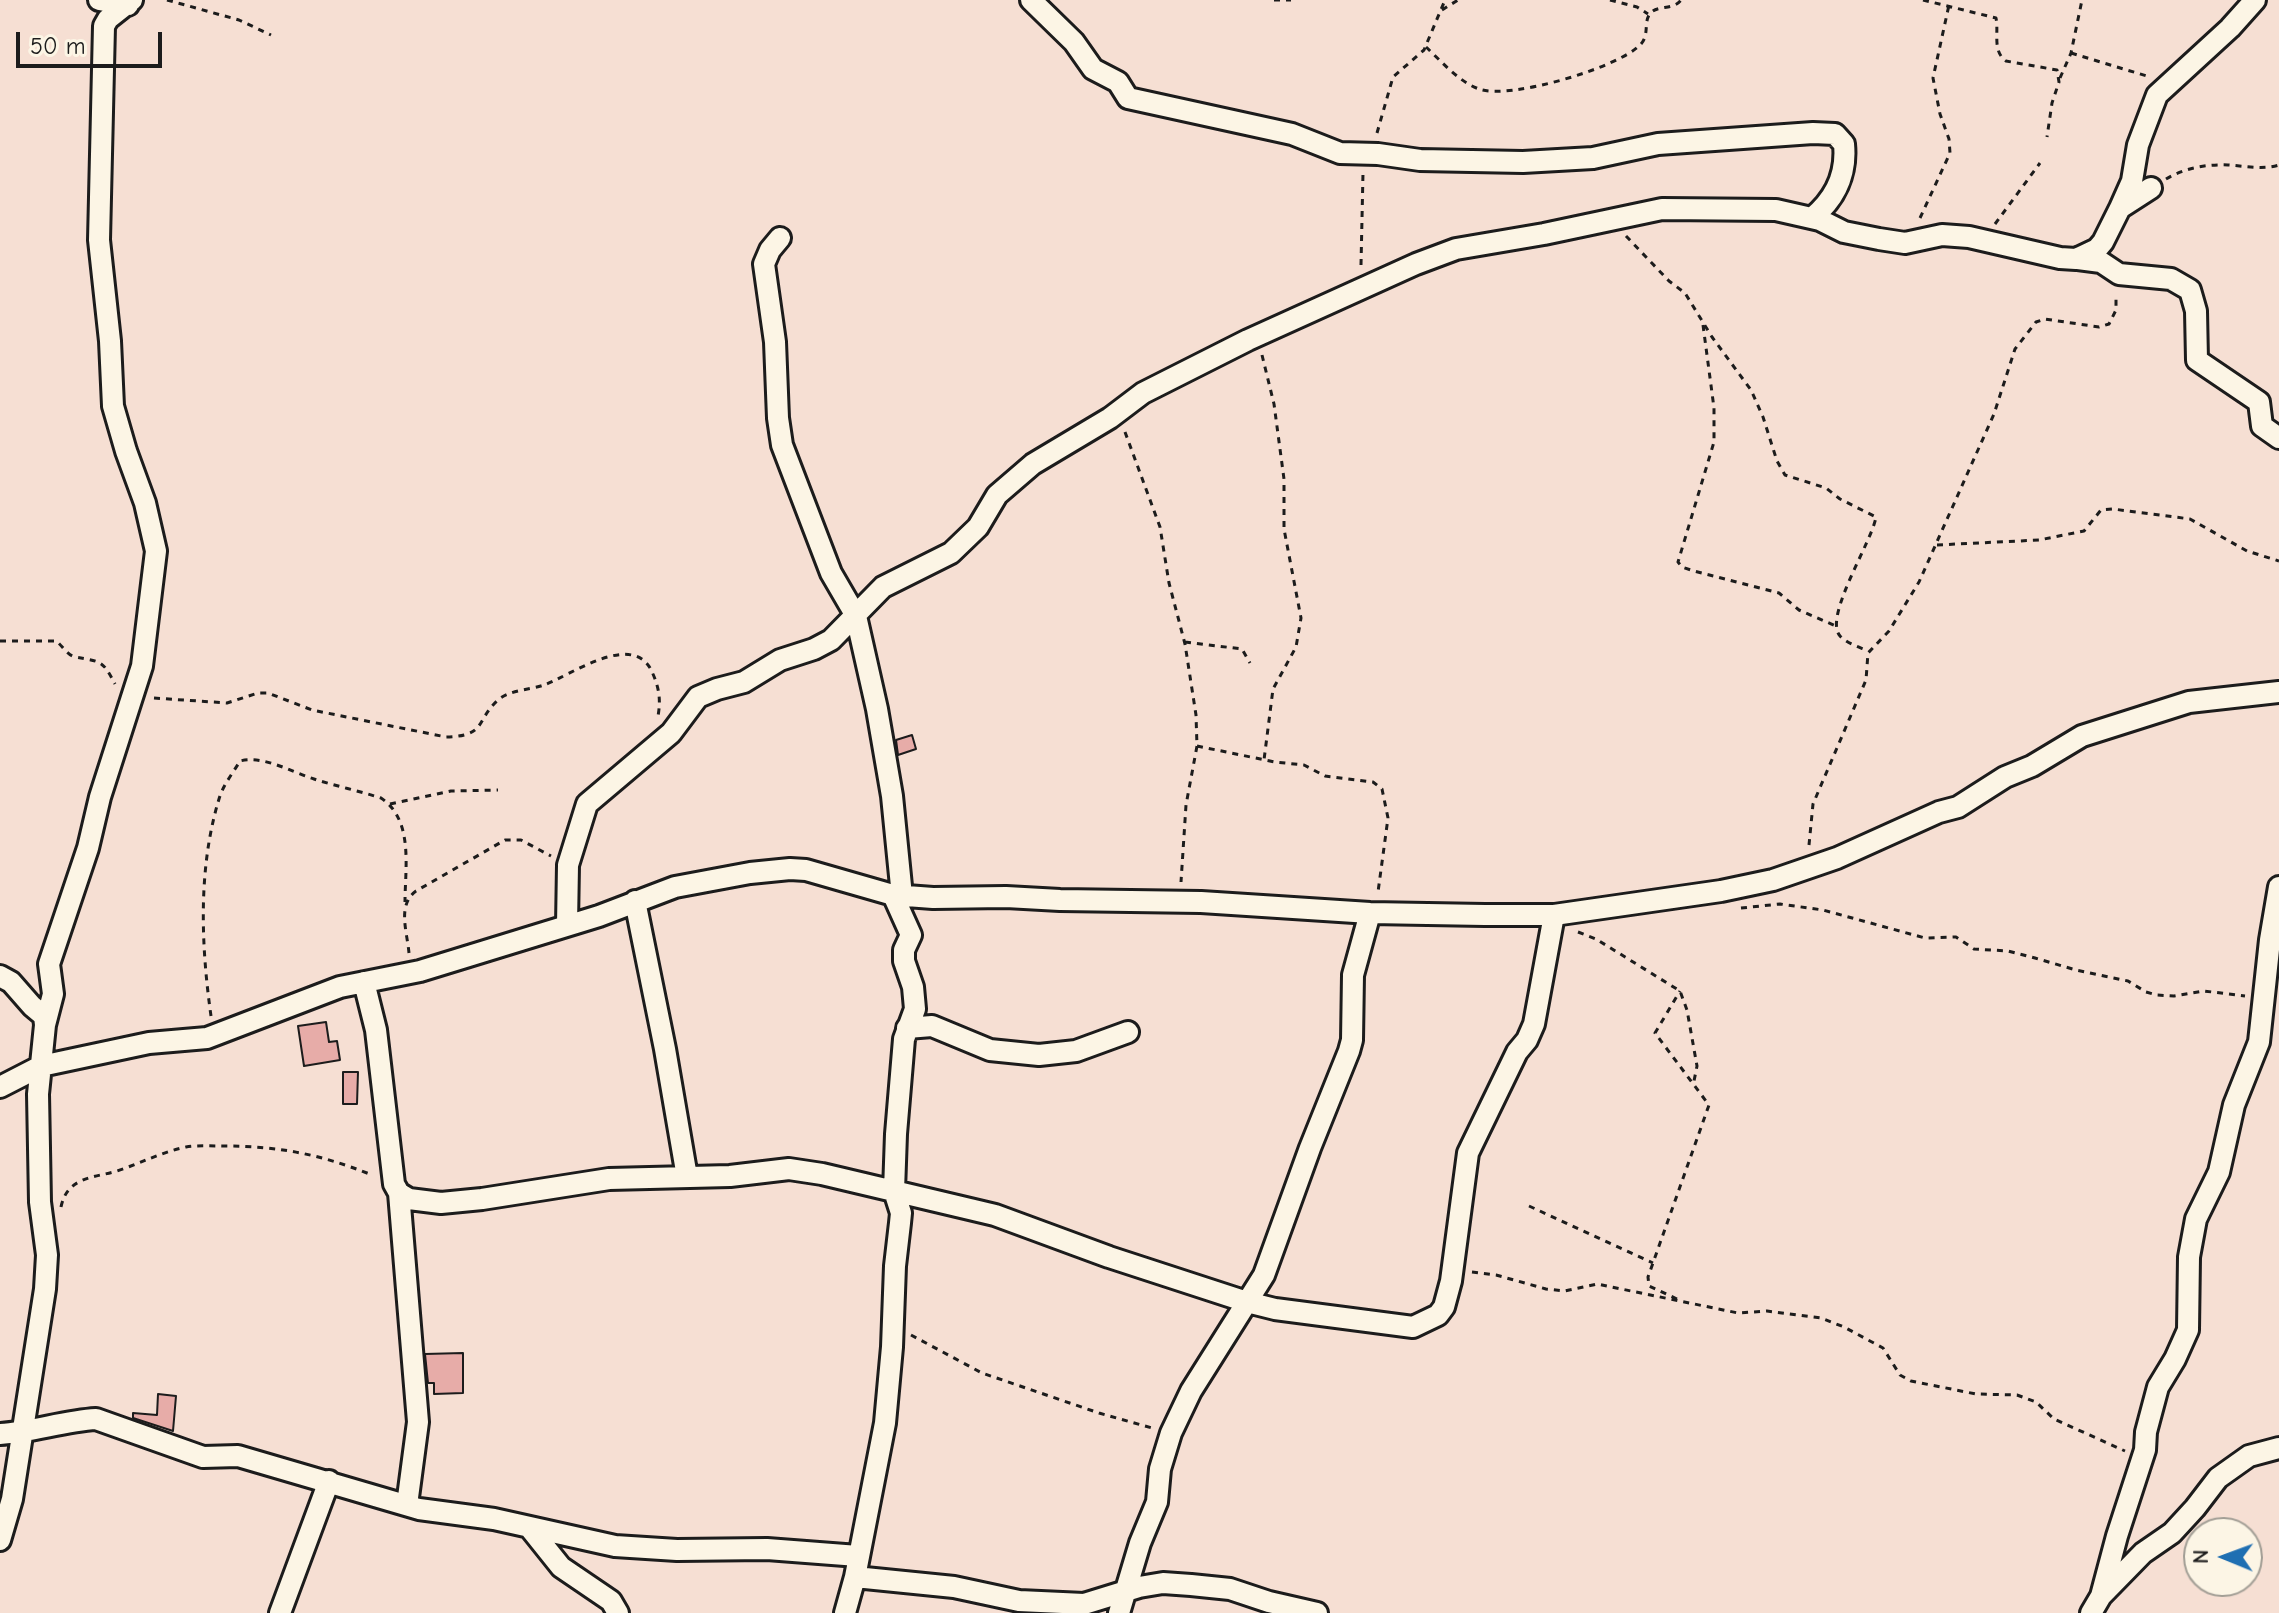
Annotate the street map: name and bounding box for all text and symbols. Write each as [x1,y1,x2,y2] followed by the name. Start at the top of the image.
[20,16,166,66] scale bar
[30,32,86,60] text: 50 m
[2183,1517,2263,1597] north arrow
[2188,1549,2214,1564] text: N

